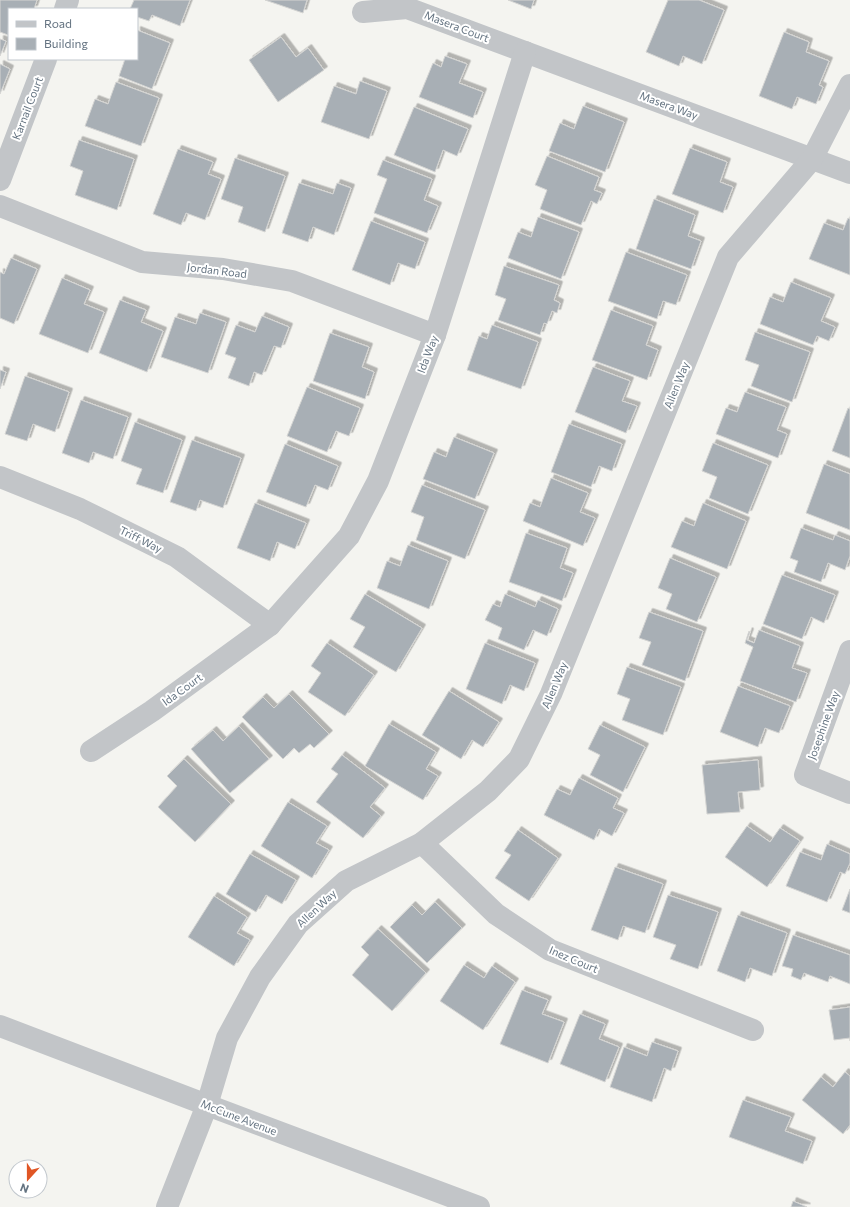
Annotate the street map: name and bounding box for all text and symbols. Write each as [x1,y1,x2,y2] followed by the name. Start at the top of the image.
[8,8,138,60] legend
[423,8,492,44] street label: Masera Court
[44,16,72,30] text: Road
[44,36,88,50] text: Building
[9,74,45,141] street label: Karnail Court
[638,88,700,122] street label: Masera Way
[186,260,248,281] street label: Jordan Road
[414,333,440,375] street label: Ida Way
[661,359,691,410] street label: Allen Way
[118,523,165,555] street label: Triff Way
[538,659,570,710] street label: Allen Way
[159,670,205,708] street label: Ida Court
[805,689,843,762] street label: Josephine Way
[294,886,339,930] street label: Allen Way
[548,943,601,975] street label: Inez Court
[199,1097,279,1138] street label: McCune Avenue
[8,1159,48,1199] north arrow
[18,1181,30,1196] text: N

